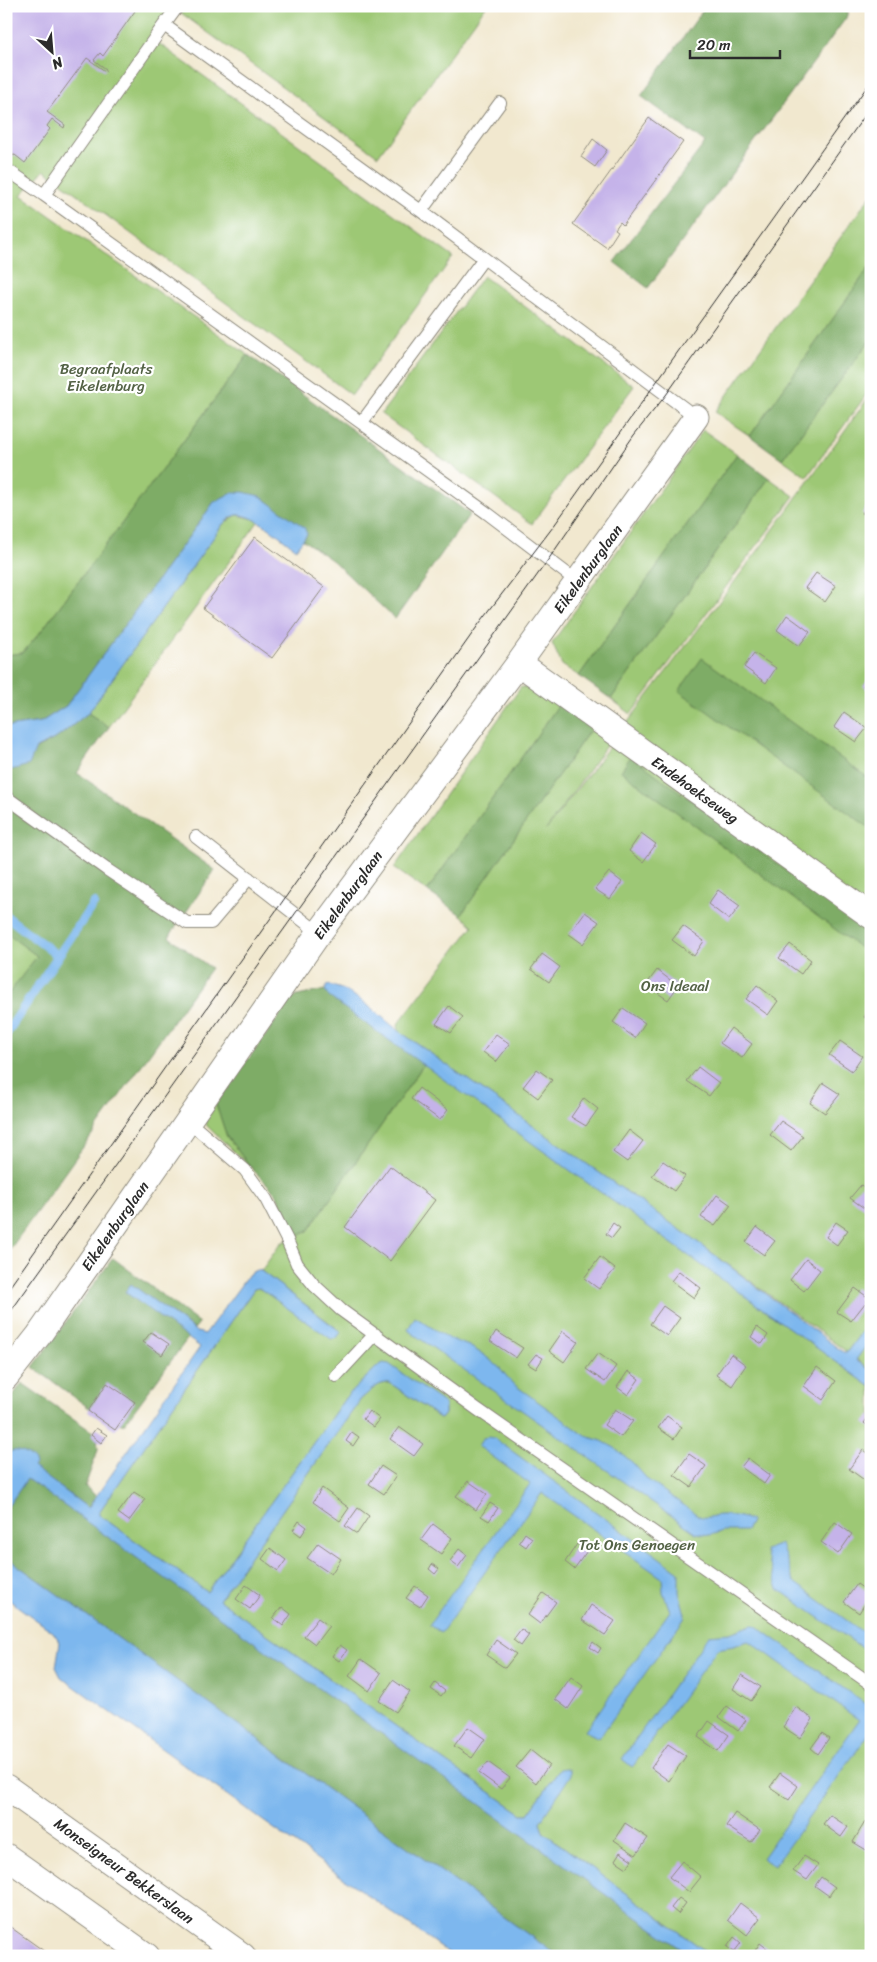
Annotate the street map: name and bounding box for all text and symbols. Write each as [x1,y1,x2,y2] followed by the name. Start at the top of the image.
[28,28,78,78] north arrow
[690,28,780,60] scale bar
[697,32,731,58] text: 20 m
[47,49,68,77] text: N
[60,356,152,399] park label: Begraafplaats Eikelenburg
[547,519,629,619] street label: Eikelenburglaan
[646,749,745,831] street label: Endehoekseweg
[307,845,389,945] street label: Eikelenburglaan
[641,973,710,999] park label: Ons Ideaal
[74,1175,156,1277] street label: Eikelenburglaan
[579,1532,695,1558] park label: Tot Ons Genoegen
[48,1811,200,1931] street label: Monseigneur Bekkerslaan

